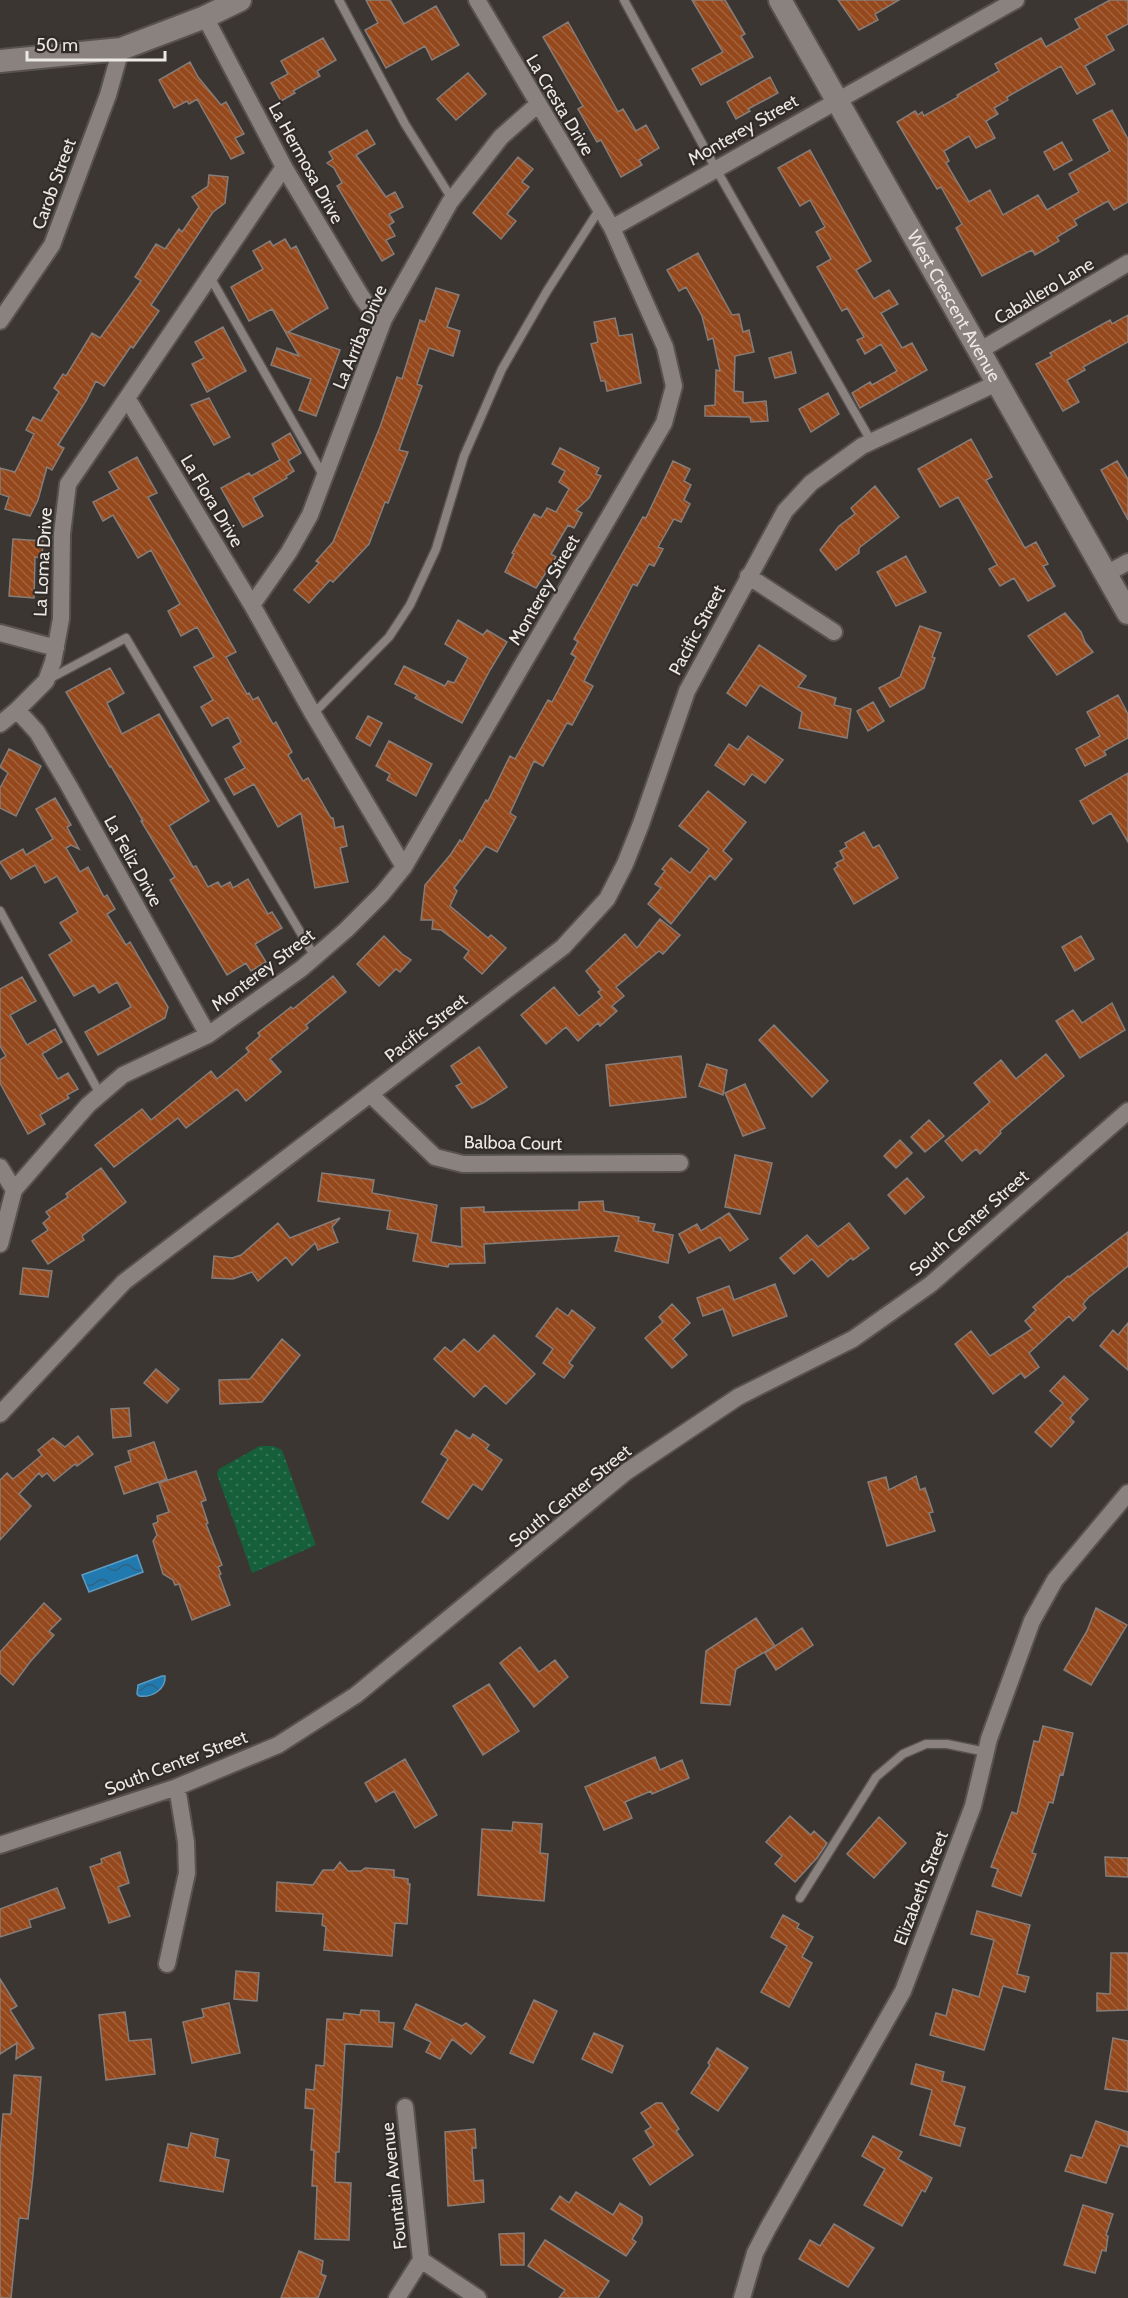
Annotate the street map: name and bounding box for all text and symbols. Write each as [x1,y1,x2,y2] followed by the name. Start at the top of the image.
[27,24,165,62] scale bar
[36,34,78,56] text: 50 m
[521,51,599,159] street label: La Cresta Drive
[684,90,802,170] street label: Monterey Street
[264,99,348,227] street label: La Hermosa Drive
[27,135,81,233] street label: Carob Street
[902,226,1005,386] street label: West Crescent Avenue
[990,253,1098,329] street label: Caballero Lane
[328,282,392,392] street label: La Arriba Drive
[176,451,248,551] street label: La Flora Drive
[29,507,57,617] street label: La Loma Drive
[504,531,584,649] street label: Monterey Street
[664,581,730,679] street label: Pacific Street
[99,812,167,910] street label: La Feliz Drive
[207,924,319,1016] street label: Monterey Street
[380,989,472,1067] street label: Pacific Street
[464,1131,562,1155] street label: Balboa Court
[905,1165,1033,1281] street label: South Center Street
[504,1440,636,1552] street label: South Center Street
[102,1726,250,1800] street label: South Center Street
[889,1828,953,1948] street label: Elizabeth Street
[376,2121,412,2251] street label: Fountain Avenue

